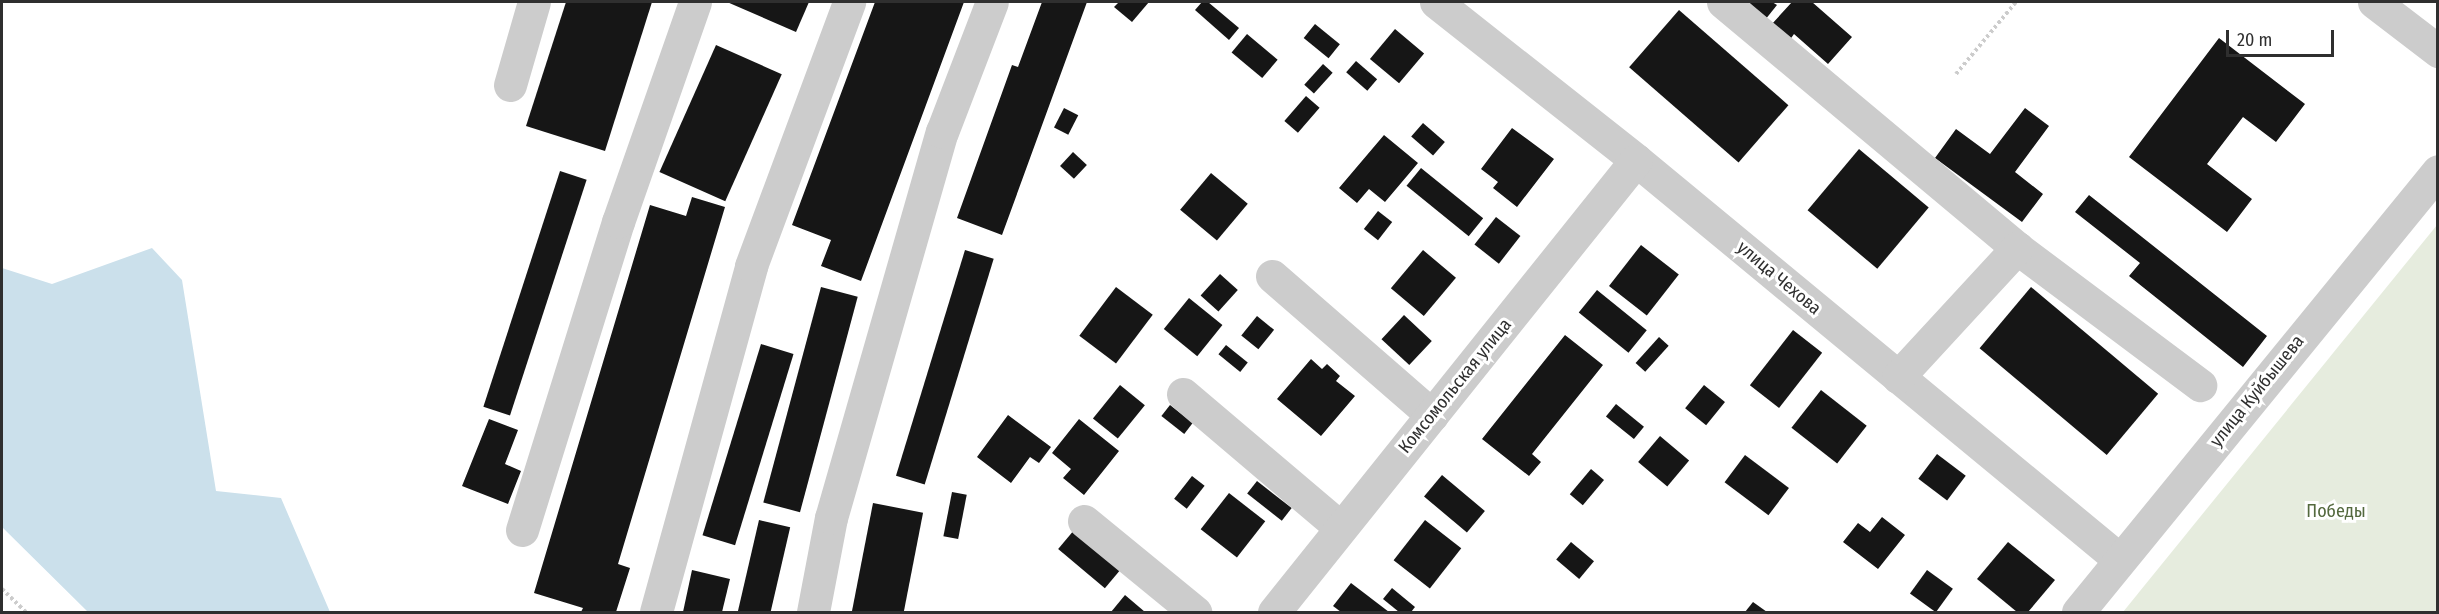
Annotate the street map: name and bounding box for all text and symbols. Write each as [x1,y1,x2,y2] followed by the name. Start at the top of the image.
[2229,18,2337,56] scale bar
[2237,29,2272,51] text: 20 m
[1733,237,1825,319] street label: улица Чехова
[1394,314,1516,458] street label: Комсомольская улица
[2205,331,2309,451] street label: улица Куйбышева
[2306,500,2366,522] park label: Победы

